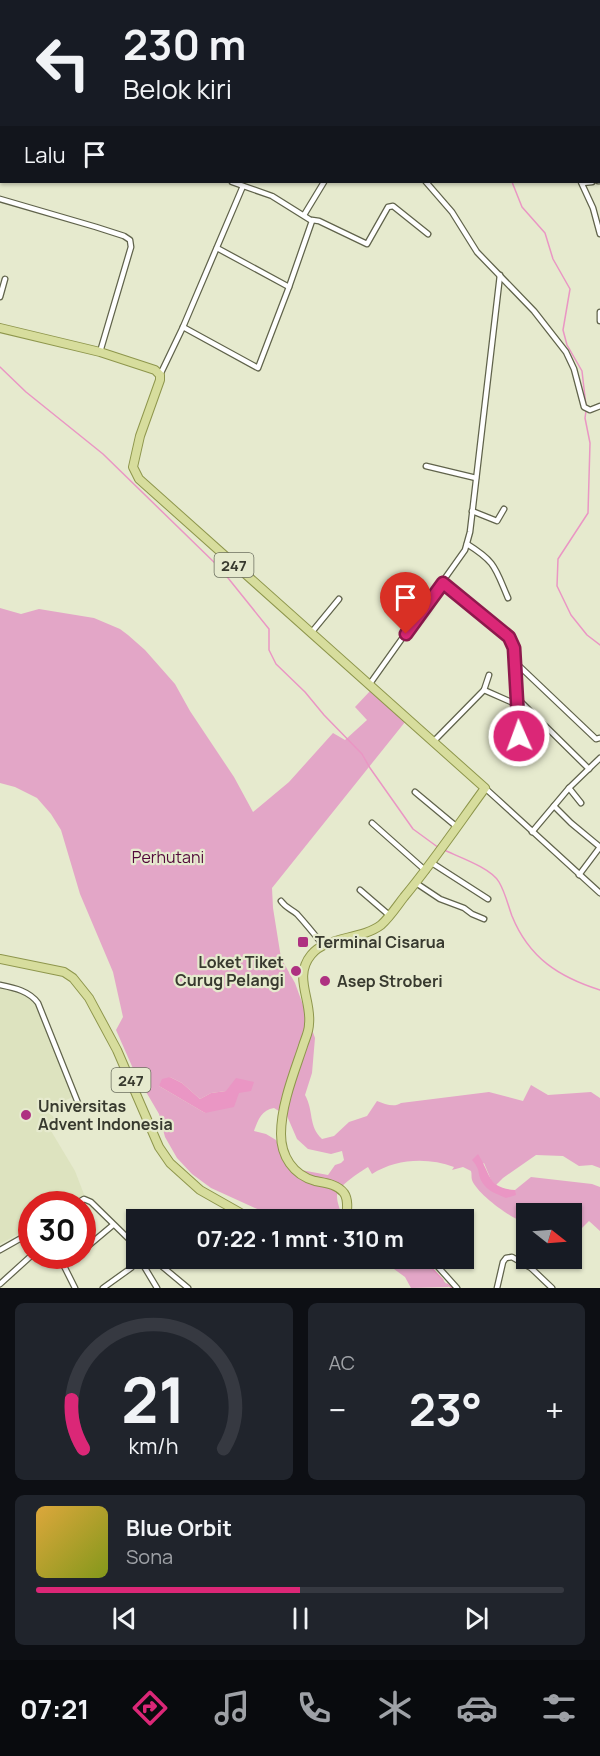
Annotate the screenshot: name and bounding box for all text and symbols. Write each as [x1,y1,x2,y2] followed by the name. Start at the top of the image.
[123,15,246,73] text: 230 m
[24,24,102,102] icon: left
[123,70,232,107] text: Belok kiri
[78,138,111,171] icon: arrive
[24,140,66,170] text: Lalu
[214,553,254,577] road number: 247
[380,572,431,634] pin
[389,581,422,614] icon: arrive
[487,704,551,768] position arrow
[132,846,204,868] park label: Perhutani
[315,931,445,953] place label: Terminal Cisarua
[296,935,310,949] marker: Terminal Cisarua
[175,951,284,991] place label: Loket Tiket Curug Pelangi
[289,964,303,978] marker: Loket Tiket Curug Pelangi
[337,970,443,992] place label: Asep Stroberi
[318,974,332,988] marker: Asep Stroberi
[112,1068,150,1092] road number: 247
[38,1095,173,1135] place label: Universitas Advent Indonesia
[19,1108,33,1122] marker: Universitas Advent Indonesia
[18,1191,96,1269] speed limit sign: 30
[516,1203,582,1269] north arrow
[516,1203,582,1269] map controls
[196,1224,404,1254] text: 07:22 · 1 mnt · 310 m
[329,1349,355,1376] text: AC
[122,1356,186,1442] text: 21
[409,1378,482,1440] text: 23°
[329,1387,346,1432] text: −
[545,1387,564,1432] text: +
[129,1431,179,1460] text: km/h
[126,1513,232,1543] text: Blue Orbit
[126,1543,173,1570] text: Sona
[108,1602,141,1635] icon: previous
[284,1602,317,1635] icon: pause
[460,1602,493,1635] icon: next
[129,1687,171,1729] icon: directions
[211,1687,253,1729] icon: music
[293,1687,335,1729] icon: phone
[374,1687,416,1729] icon: climate
[456,1687,498,1729] icon: car
[538,1687,580,1729] icon: filters
[20,1690,89,1727] text: 07:21

